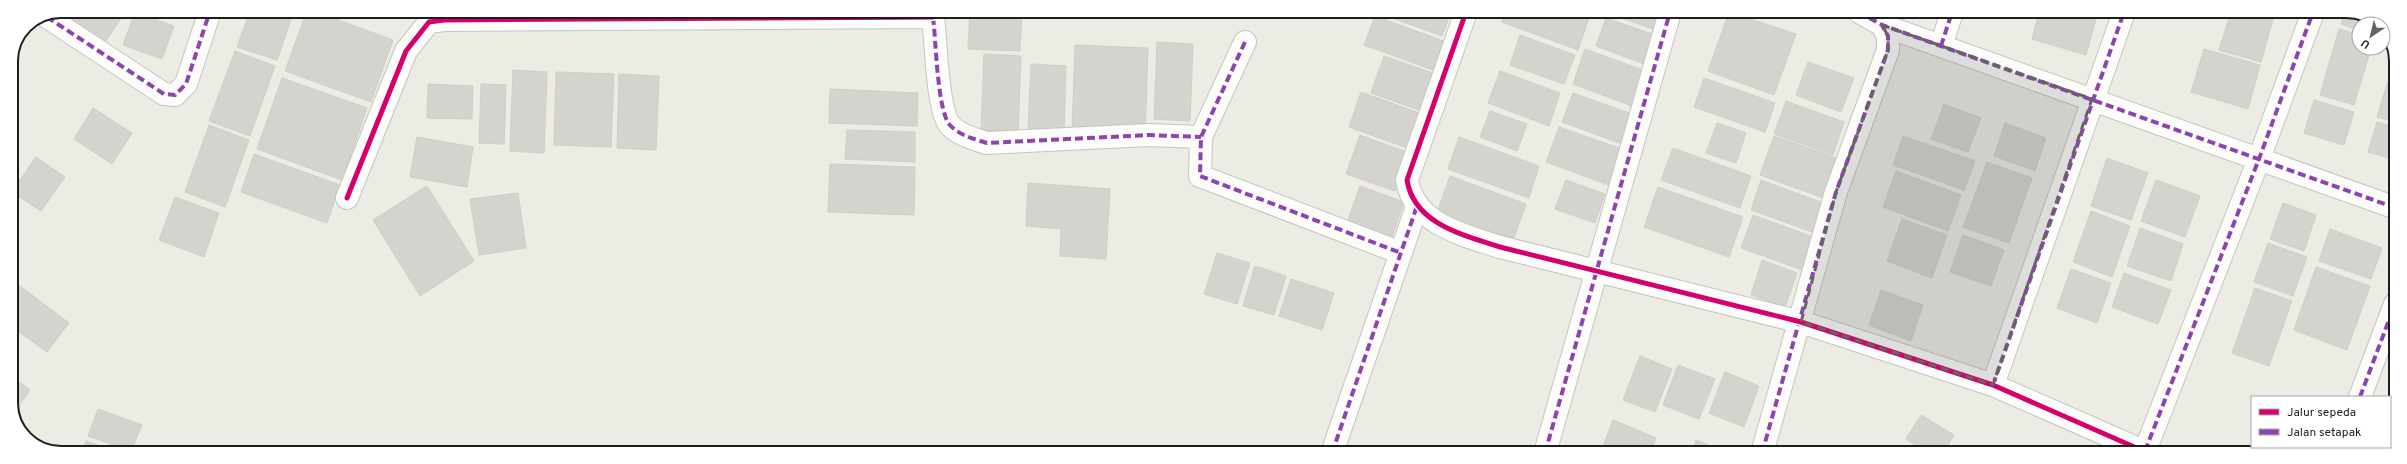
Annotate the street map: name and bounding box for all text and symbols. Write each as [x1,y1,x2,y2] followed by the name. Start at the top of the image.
[2351,16,2391,56] north arrow
[2359,35,2373,51] text: U
[2251,396,2391,448] legend
[2287,405,2356,421] text: Jalur sepeda
[2287,425,2361,441] text: Jalan setapak

